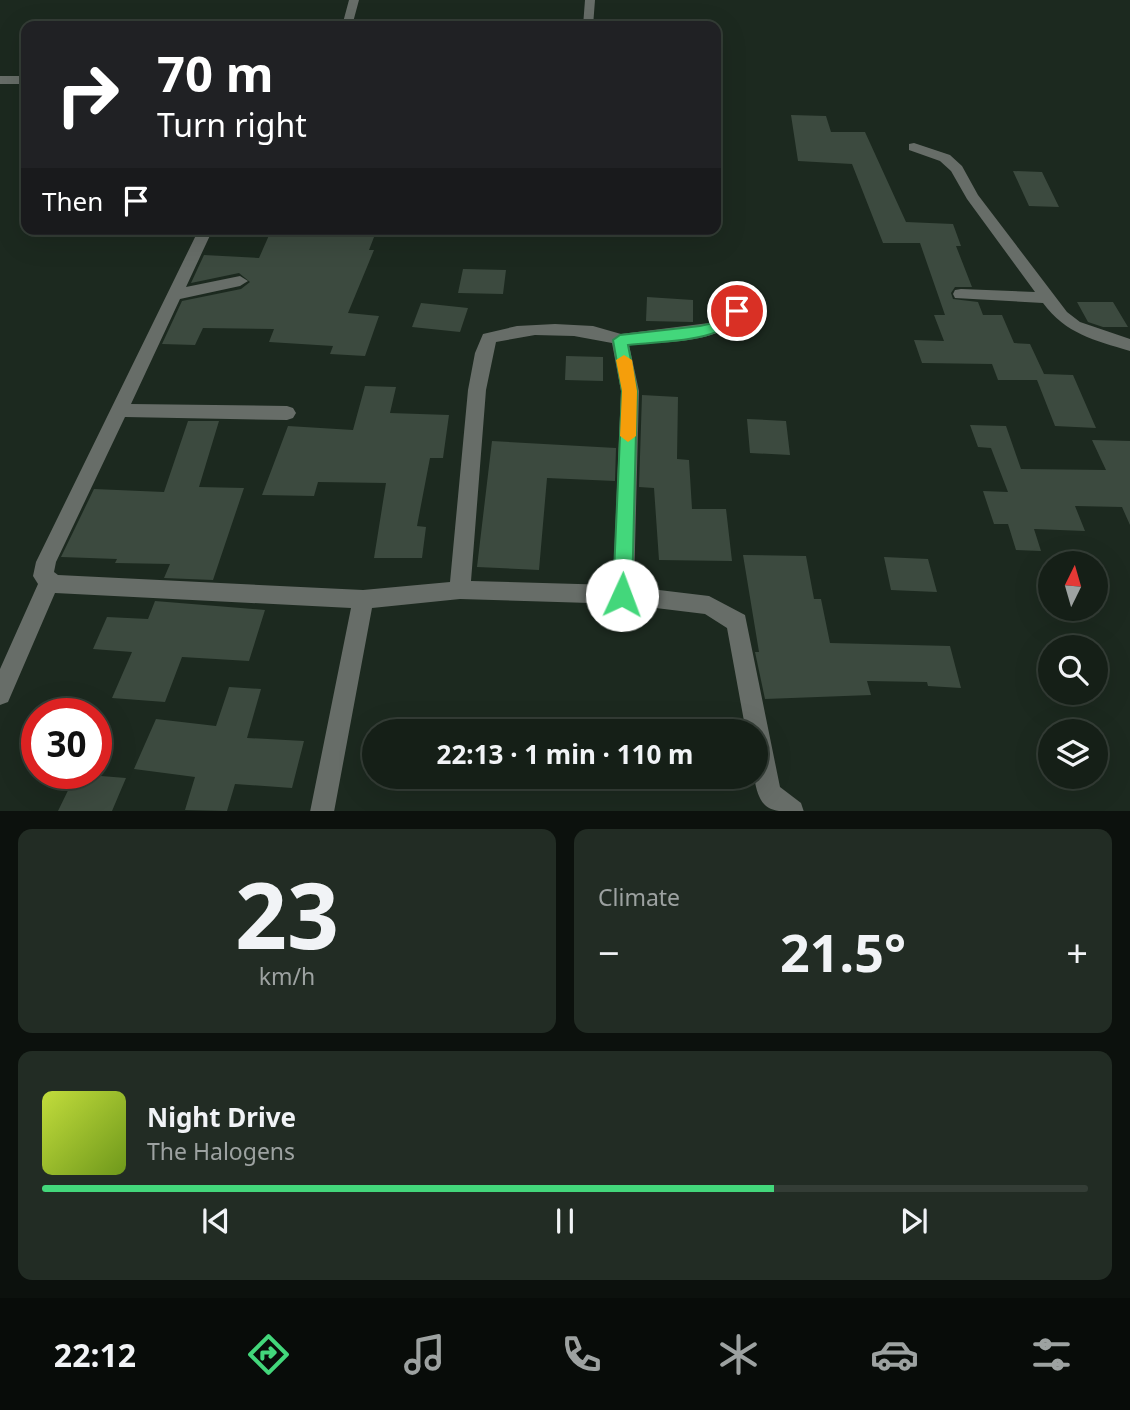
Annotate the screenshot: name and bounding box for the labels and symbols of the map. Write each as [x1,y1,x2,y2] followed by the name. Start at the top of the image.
[707,281,767,341] pin
[1038,551,1108,621] north arrow
[585,558,659,632] position arrow
[21,698,112,789] speed limit sign: 30

